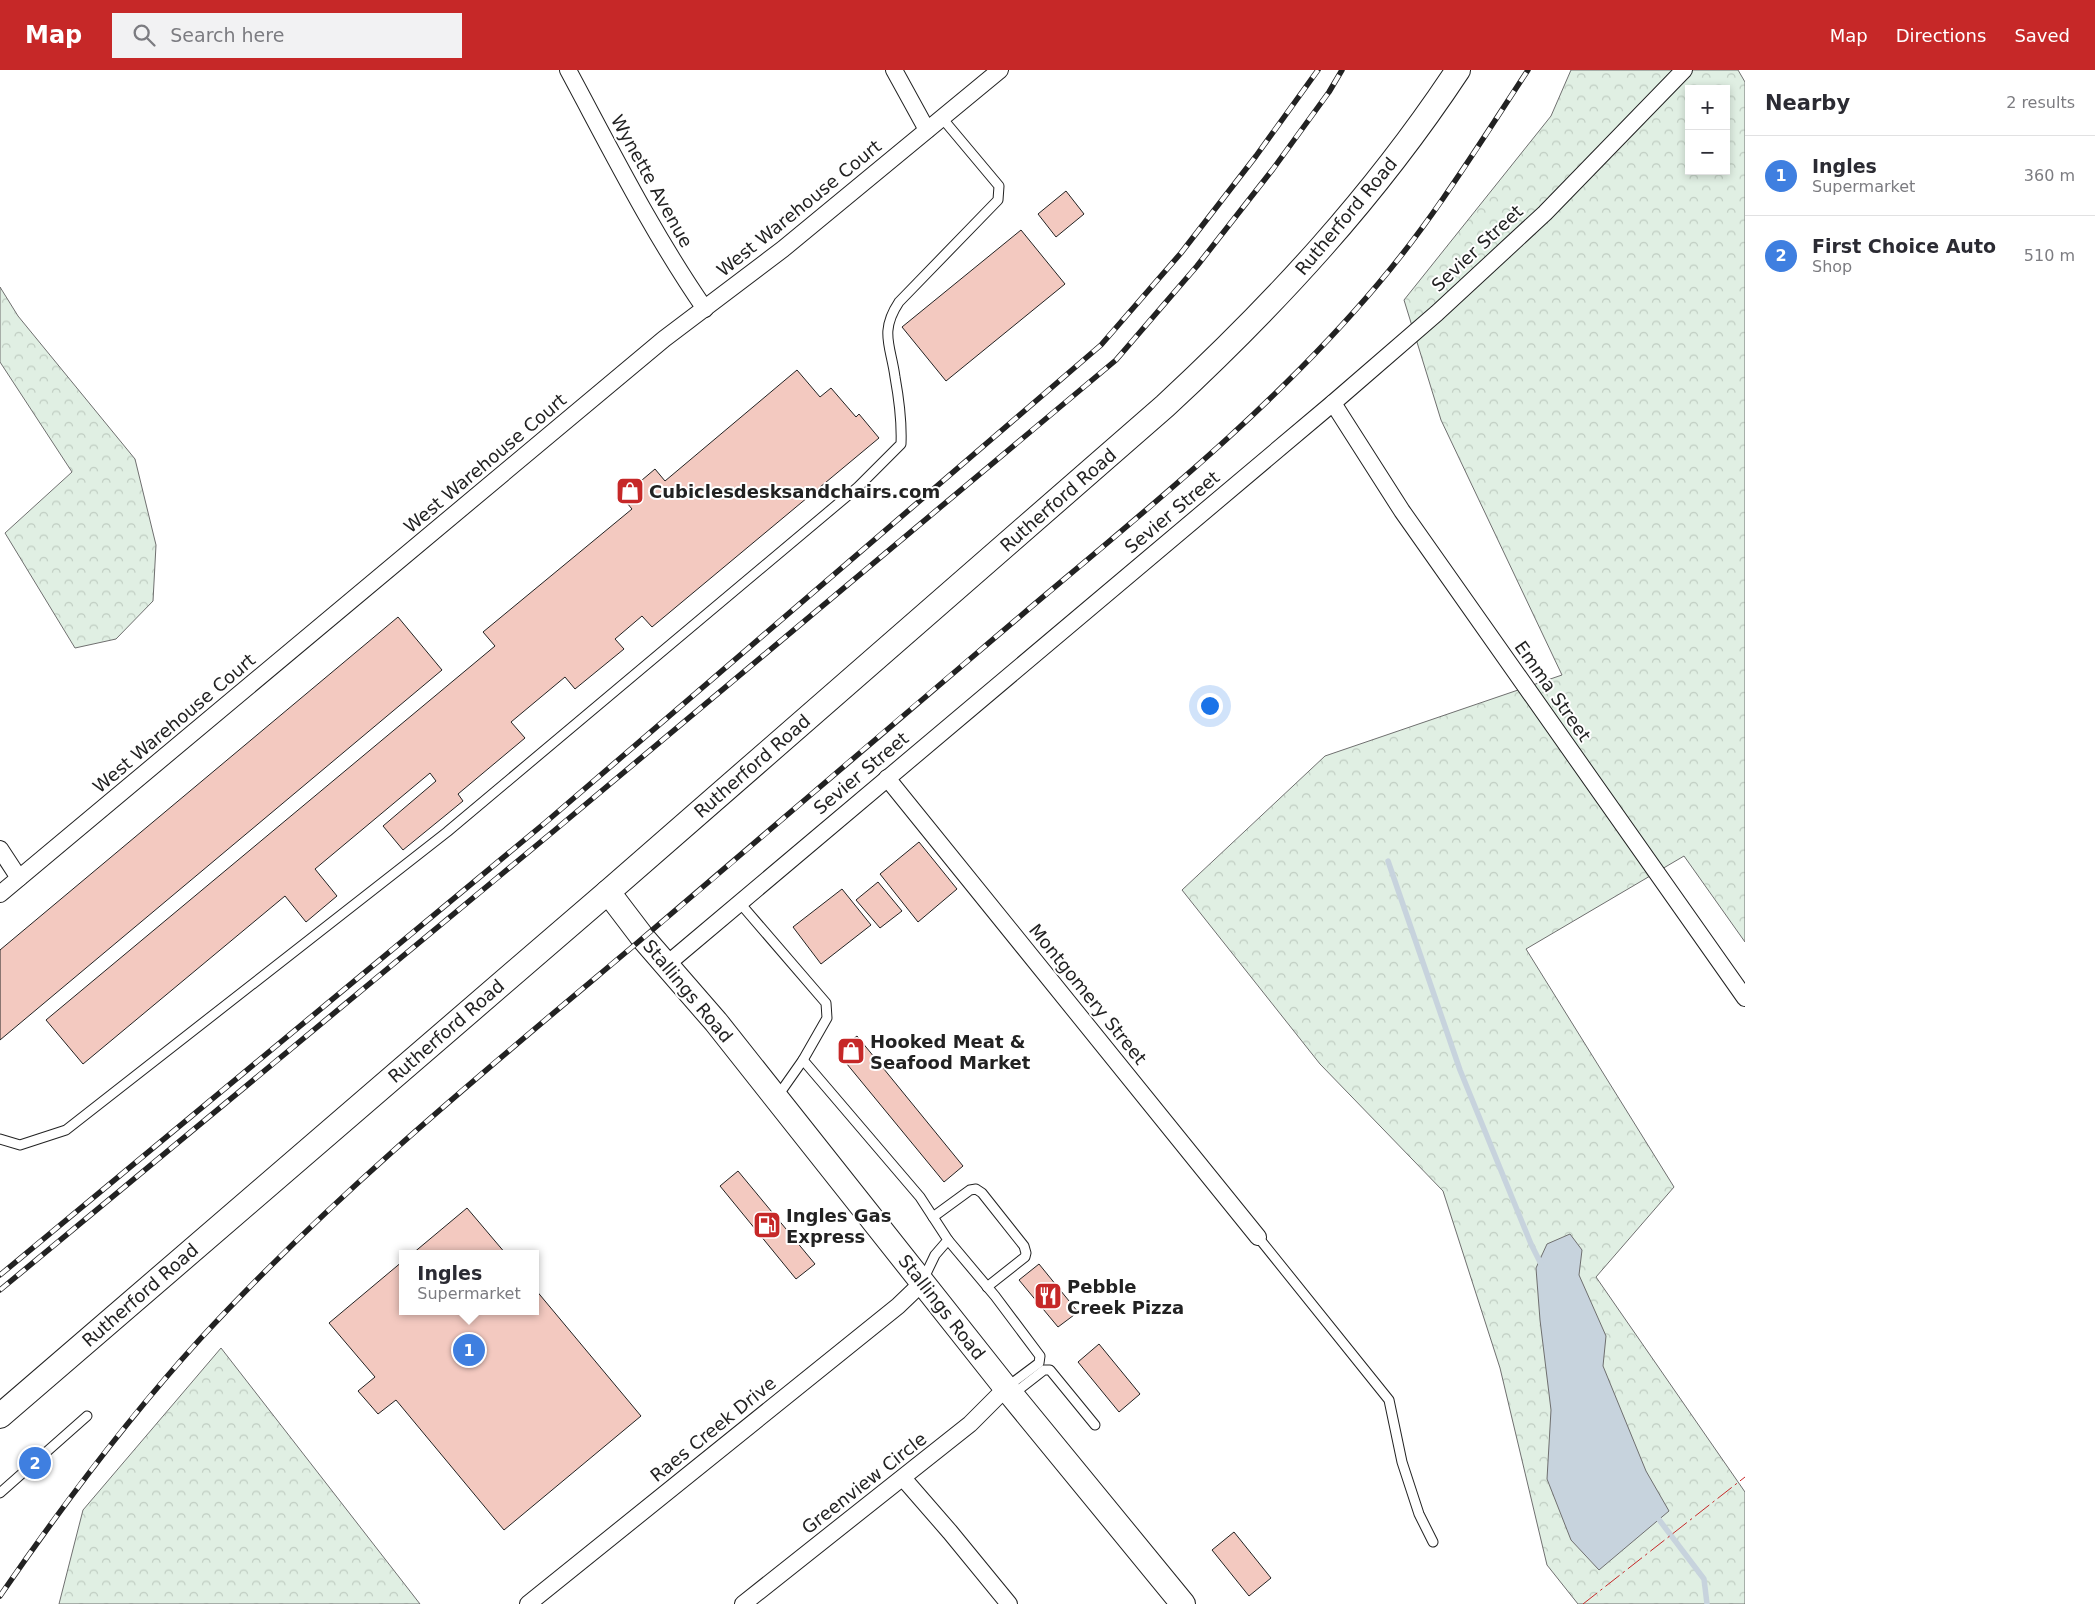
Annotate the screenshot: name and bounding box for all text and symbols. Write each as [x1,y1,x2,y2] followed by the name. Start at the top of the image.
[112,13,462,58] search box
[25,21,82,49] text: Map
[130,21,158,49] icon: search
[170,24,284,46] text: Search here
[1830,25,1868,46] text: Map
[1896,25,1986,46] text: Directions
[2014,25,2070,46] text: Saved
[1685,85,1730,175] map controls
[1685,85,1730,130] button: +
[1765,91,1850,115] text: Nearby
[2006,93,2075,112] text: 2 results
[607,111,697,251] street label: Wynette Avenue
[1685,130,1730,175] button: −
[713,135,885,281] street label: West Warehouse Court
[1291,153,1401,279] street label: Rutherford Road
[1812,155,1877,177] text: Ingles
[1775,166,1787,185] text: 1
[2024,166,2075,185] text: 360 m
[1812,177,1915,196] text: Supermarket
[1427,200,1527,296] street label: Sevier Street
[1812,235,1996,257] text: First Choice Auto
[1775,246,1787,265] text: 2
[2024,246,2075,265] text: 510 m
[1812,257,1852,276] text: Shop
[400,389,570,537] street label: West Warehouse Court
[996,444,1120,556] street label: Rutherford Road
[1120,466,1224,558] street label: Sevier Street
[615,476,645,506] shop icon: Cubiclesdesksandchairs.com
[649,481,940,502] place label: Cubiclesdesksandchairs.com
[1511,637,1595,745] street label: Emma Street
[89,649,259,797] street label: West Warehouse Court
[1197,693,1223,719] your location
[690,710,814,822] street label: Rutherford Road
[809,727,913,819] street label: Sevier Street
[1025,920,1151,1068] street label: Montgomery Street
[639,935,737,1047] street label: Stallings Road
[384,975,508,1087] street label: Rutherford Road
[870,1031,1031,1073] place label: Hooked Meat & Seafood Market
[836,1036,866,1066] shop icon: Hooked Meat & Seafood Market
[786,1205,891,1247] place label: Ingles Gas Express
[752,1210,782,1240] fuel station icon: Ingles Gas Express
[78,1239,202,1351] street label: Rutherford Road
[399,1250,539,1315] popup
[894,1250,990,1364] street label: Stallings Road
[417,1262,482,1284] text: Ingles
[1067,1276,1184,1318] place label: Pebble Creek Pizza
[1033,1281,1063,1311] restaurant icon: Pebble Creek Pizza
[417,1284,521,1303] text: Supermarket
[453,1331,485,1369] pin: 1
[646,1372,780,1486] street label: Raes Creek Drive
[798,1428,930,1538] street label: Greenview Circle
[19,1444,51,1482] pin: 2

